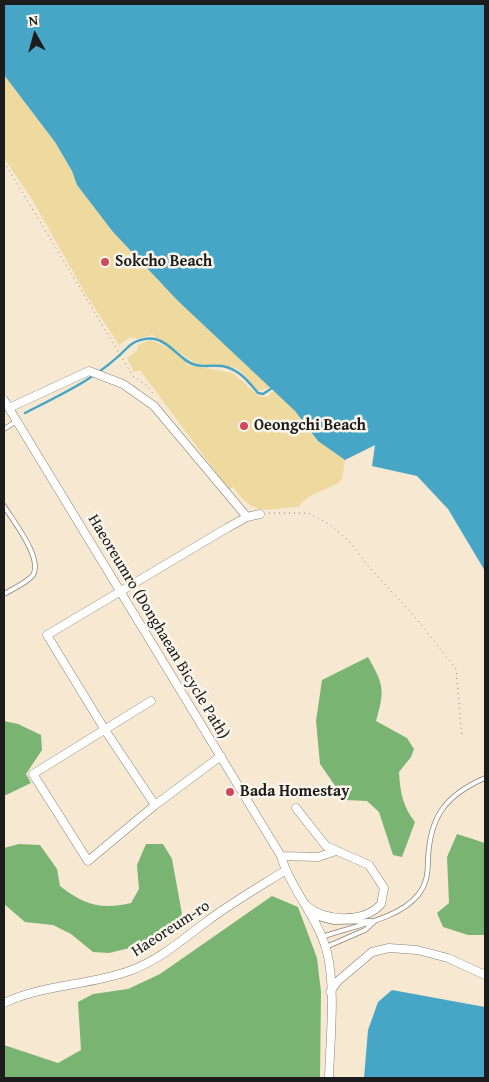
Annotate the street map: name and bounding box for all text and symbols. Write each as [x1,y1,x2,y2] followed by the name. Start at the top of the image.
[10,10,60,60] north arrow
[27,10,39,31] text: N
[115,252,212,272] place label: Sokcho Beach
[99,256,111,268] marker: Sokcho Beach
[254,416,366,436] place label: Oeongchi Beach
[238,420,250,432] marker: Oeongchi Beach
[83,511,233,743] street label: Haeoreumro (Donghaean Bicycle Path)
[240,782,350,802] place label: Bada Homestay
[224,786,236,798] marker: Bada Homestay
[128,897,214,961] street label: Haeoreum-ro

